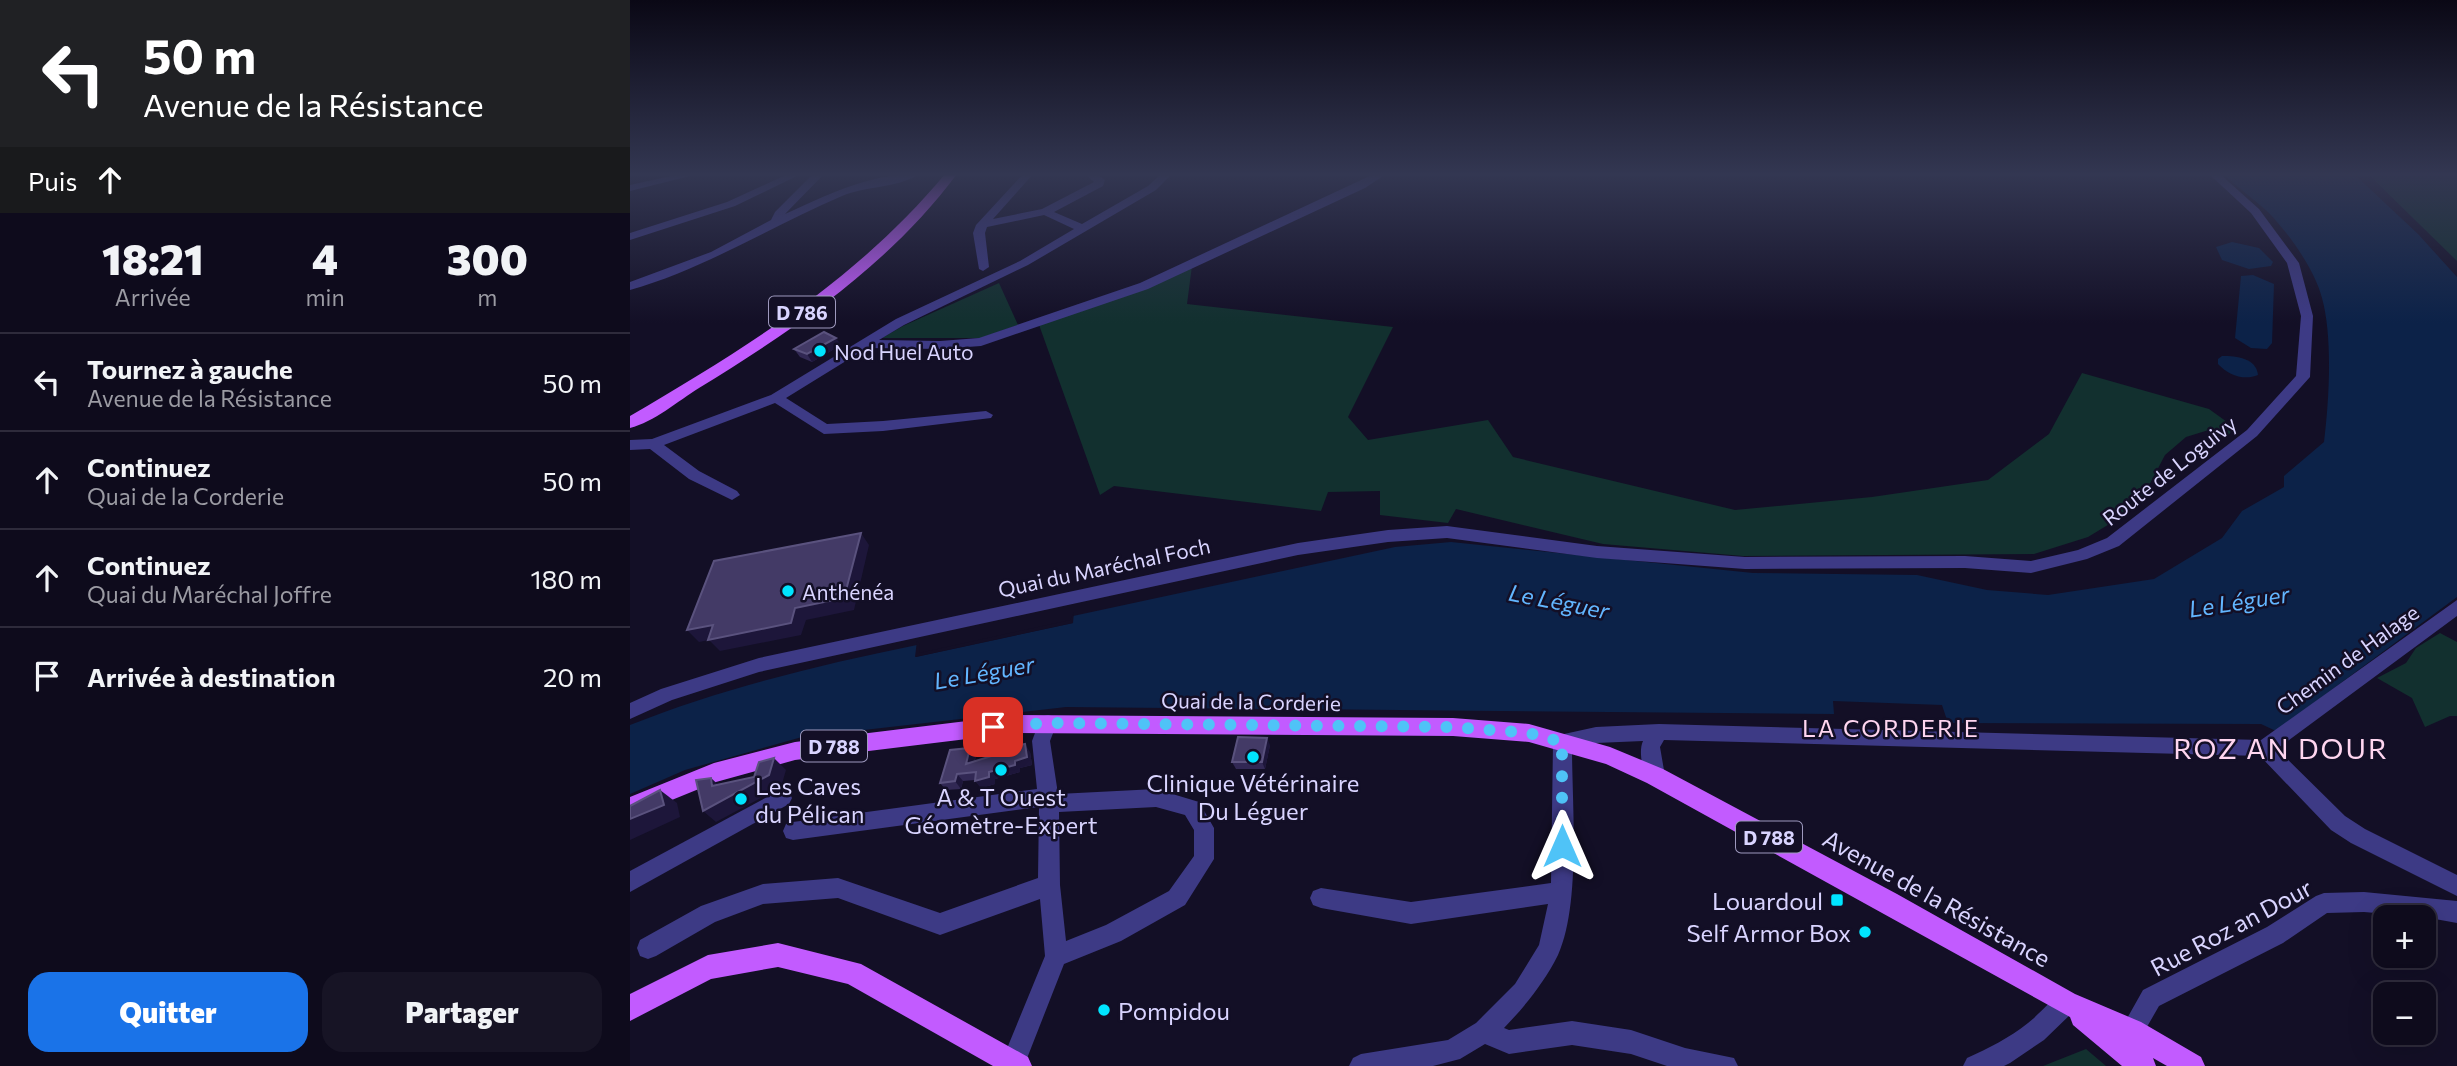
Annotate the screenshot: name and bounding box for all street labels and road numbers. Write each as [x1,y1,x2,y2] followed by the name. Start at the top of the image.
[769,296,835,328] road number: D 786
[2097,410,2241,530] street label: Route de Loguivy
[996,532,1212,602] street label: Quai du Maréchal Foch
[2271,599,2423,719] street label: Chemin de Halage
[1161,687,1341,715] street label: Quai de la Corderie
[801,730,867,762] road number: D 788
[1736,822,1802,852] road number: D 788
[1818,823,2056,973] street label: Avenue de la Résistance
[2145,872,2317,982] street label: Rue Roz an Dour

